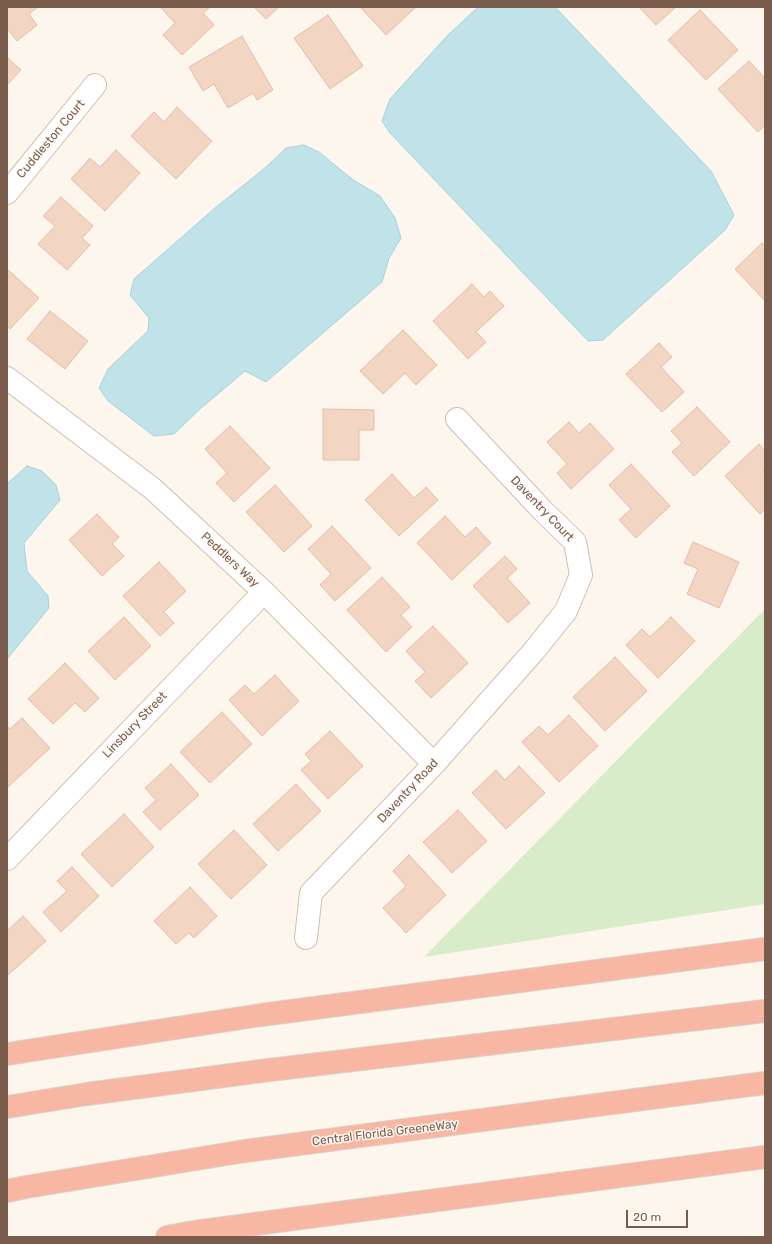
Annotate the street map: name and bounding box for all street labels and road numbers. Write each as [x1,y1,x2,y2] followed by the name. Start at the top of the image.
[14,97,88,181] street label: Cuddleston Court
[507,473,577,545] street label: Daventry Court
[198,529,262,591] street label: Peddlers Way
[100,689,170,761] street label: Linsbury Street
[375,756,441,826] street label: Daventry Road
[311,1117,459,1149] street label: Central Florida GreeneWay

